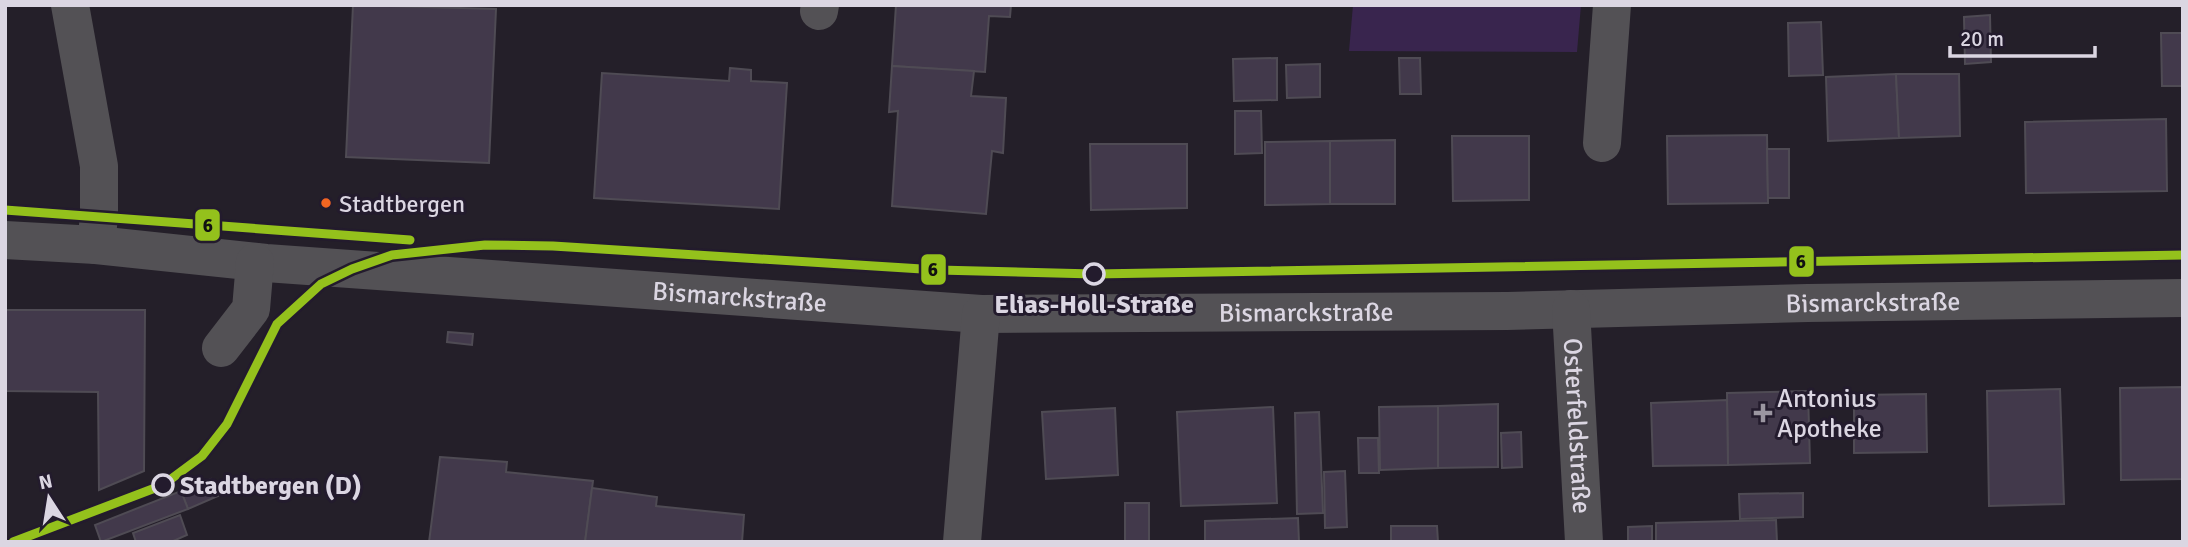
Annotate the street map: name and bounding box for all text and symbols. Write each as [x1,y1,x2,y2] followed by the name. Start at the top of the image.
[1950,14,2095,58] scale bar
[1960,26,2004,52] text: 20 m
[339,189,465,219] place label: Stadtbergen
[319,196,333,210] marker: Stadtbergen
[194,208,221,242] line badge: 6
[203,214,213,238] text: 6
[1788,245,1815,278] line badge: 6
[1796,250,1806,274] text: 6
[920,253,947,286] line badge: 6
[928,258,938,282] text: 6
[1083,263,1105,285] marker: Elias-Holl-Straße
[651,276,828,320] street label: Bismarckstraße
[1785,286,1961,321] street label: Bismarckstraße
[994,289,1194,321] place label: Elias-Holl-Straße
[1219,297,1394,330] street label: Bismarckstraße
[1556,337,1597,515] street label: Osterfeldstraße
[1777,383,1882,445] place label: Antonius Apotheke
[1755,405,1771,421] marker: Antonius Apotheke
[14,463,84,533] north arrow
[37,469,55,495] text: N
[180,470,362,502] place label: Stadtbergen (D)
[152,474,174,496] marker: Stadtbergen (D)

